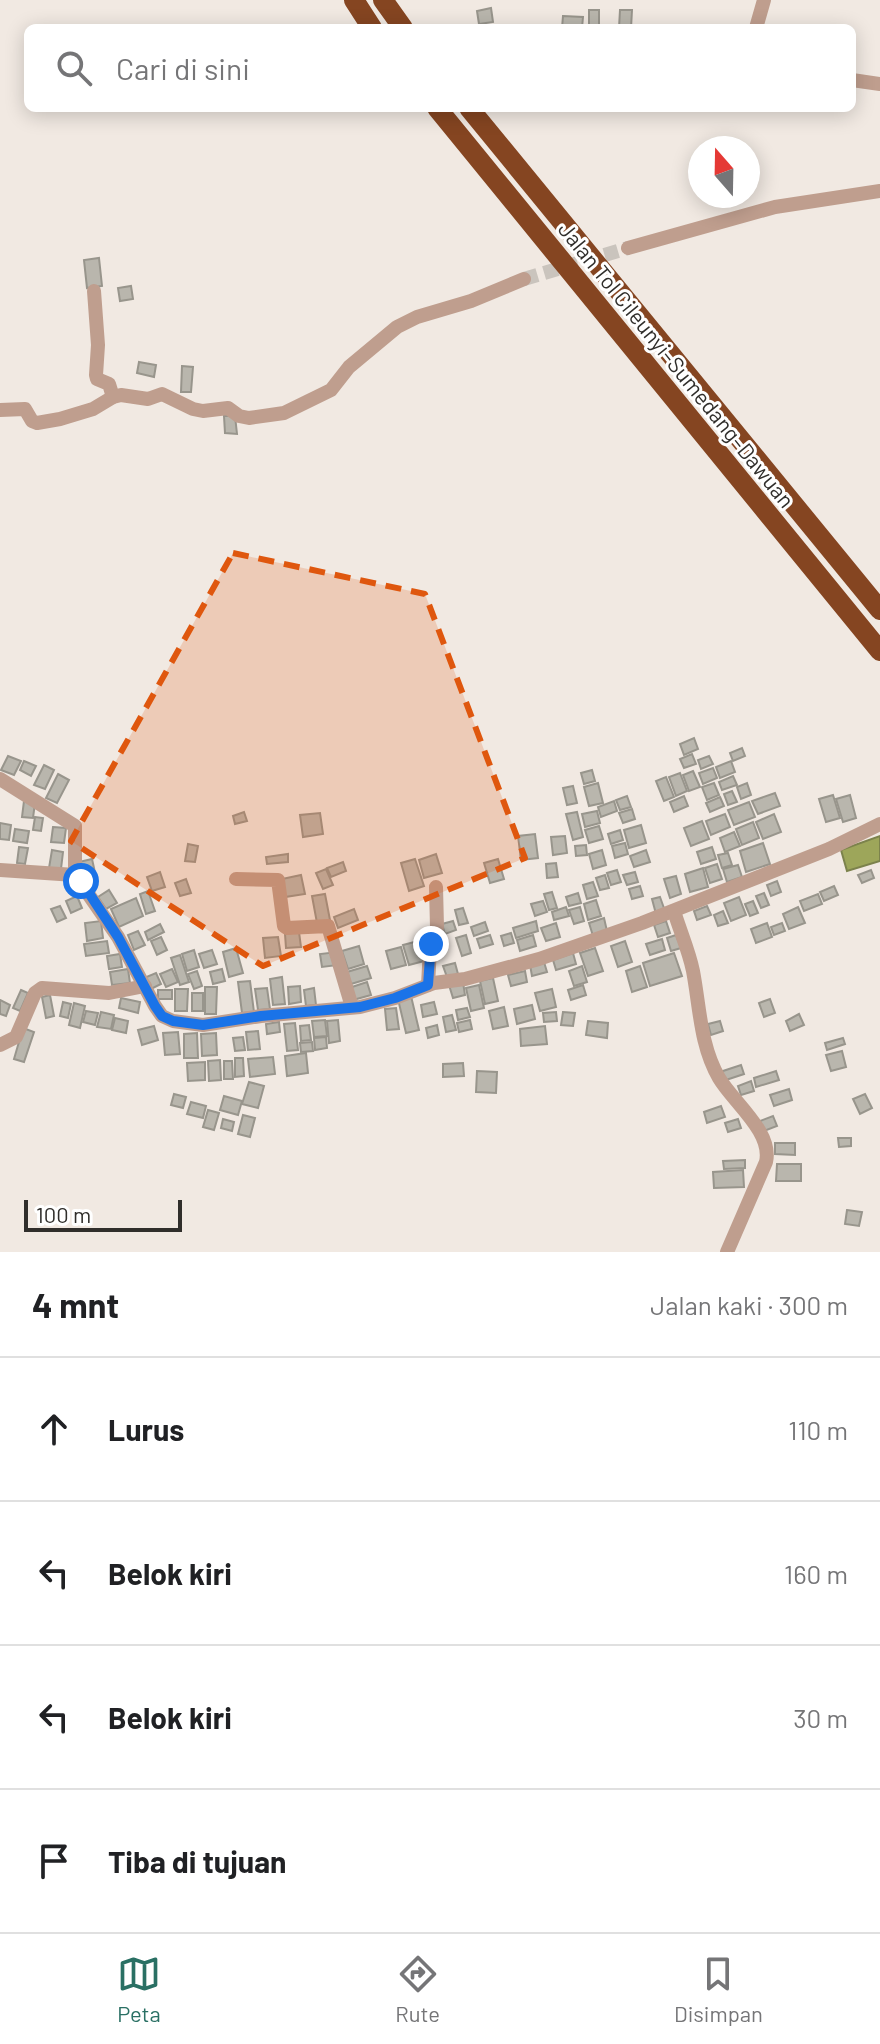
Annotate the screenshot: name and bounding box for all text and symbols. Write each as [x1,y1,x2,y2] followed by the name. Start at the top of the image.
[24,24,856,112] search box
[52,46,96,90] icon: search
[116,50,250,86] text: Cari di sini
[688,136,760,208] north arrow
[554,216,800,512] street label: Jalan Tol Cileunyi–Sumedang–Dawuan
[63,863,99,899] route start
[413,926,449,962] route end
[24,1196,182,1232] scale bar
[36,1201,91,1227] text: 100 m
[32,1284,119,1325] text: 4 mnt
[650,1289,848,1320] text: Jalan kaki · 300 m
[32,1407,76,1451] icon: ahead
[108,1411,184,1447] text: Lurus
[788,1414,848,1445] text: 110 m
[32,1551,76,1595] icon: left
[108,1555,232,1591] text: Belok kiri
[784,1558,848,1589] text: 160 m
[32,1695,76,1739] icon: left
[108,1699,232,1735] text: Belok kiri
[793,1702,848,1733] text: 30 m
[32,1839,76,1883] icon: arrive
[108,1843,286,1879] text: Tiba di tujuan
[117,1952,161,2026] tab: Peta
[395,1952,440,2026] tab: Rute
[674,1952,763,2026] tab: Disimpan

